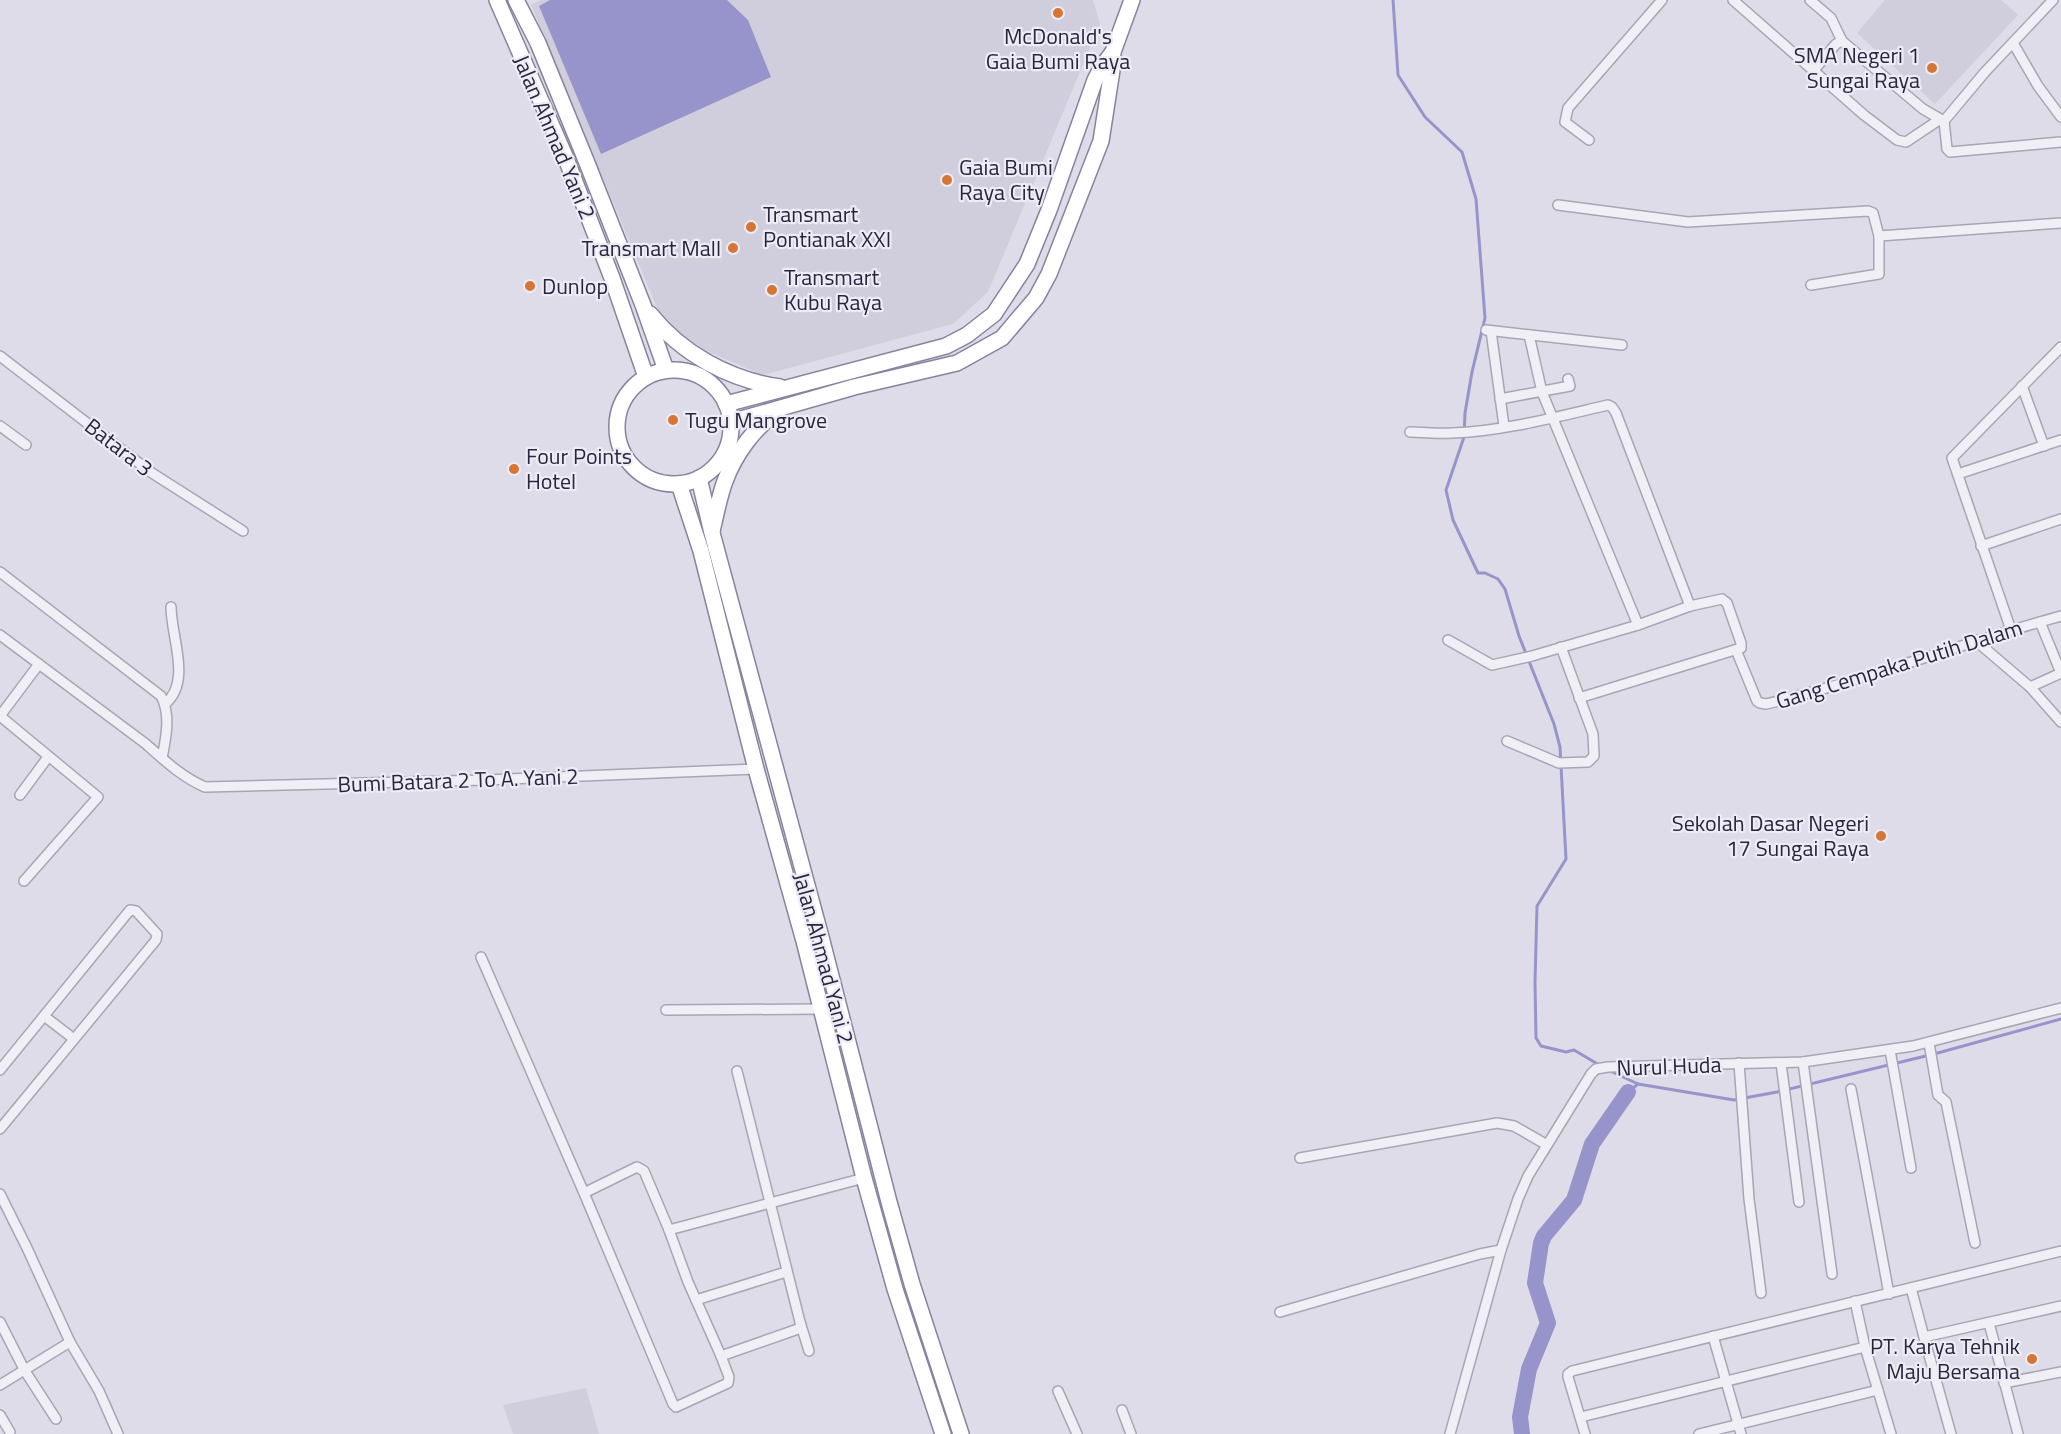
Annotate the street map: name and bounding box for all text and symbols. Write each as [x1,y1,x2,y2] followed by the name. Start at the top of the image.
[1051,6,1065,20] marker: McDonald's Gaia Bumi Raya
[986,19,1130,78] place label: McDonald's Gaia Bumi Raya
[1794,38,1920,97] place label: SMA Negeri 1 Sungai Raya
[505,49,605,225] street label: Jalan Ahmad Yani 2
[1925,61,1939,75] marker: SMA Negeri 1 Sungai Raya
[959,150,1053,209] place label: Gaia Bumi Raya City
[940,173,954,187] marker: Gaia Bumi Raya City
[763,197,891,256] place label: Transmart Pontianak XXI
[744,220,758,234] marker: Transmart Pontianak XXI
[581,231,721,265] place label: Transmart Mall
[726,241,740,255] marker: Transmart Mall
[784,260,882,319] place label: Transmart Kubu Raya
[542,269,608,303] place label: Dunlop
[523,279,537,293] marker: Dunlop
[765,283,779,297] marker: Transmart Kubu Raya
[685,403,827,437] place label: Tugu Mangrove
[77,409,161,485] street label: Batara 3
[666,413,680,427] marker: Tugu Mangrove
[526,439,632,498] place label: Four Points Hotel
[507,462,521,476] marker: Four Points Hotel
[1771,610,2027,718] street label: Gang Cempaka Putih Dalam
[337,759,579,801] street label: Bumi Batara 2 To A. Yani 2
[1672,806,1869,865] place label: Sekolah Dasar Negeri 17 Sungai Raya
[1874,829,1888,843] marker: Sekolah Dasar Negeri 17 Sungai Raya
[785,869,863,1047] street label: Jalan Ahmad Yani 2
[1616,1047,1722,1085] street label: Nurul Huda
[1870,1329,2020,1388] place label: PT. Karya Tehnik Maju Bersama
[2025,1352,2039,1366] marker: PT. Karya Tehnik Maju Bersama

